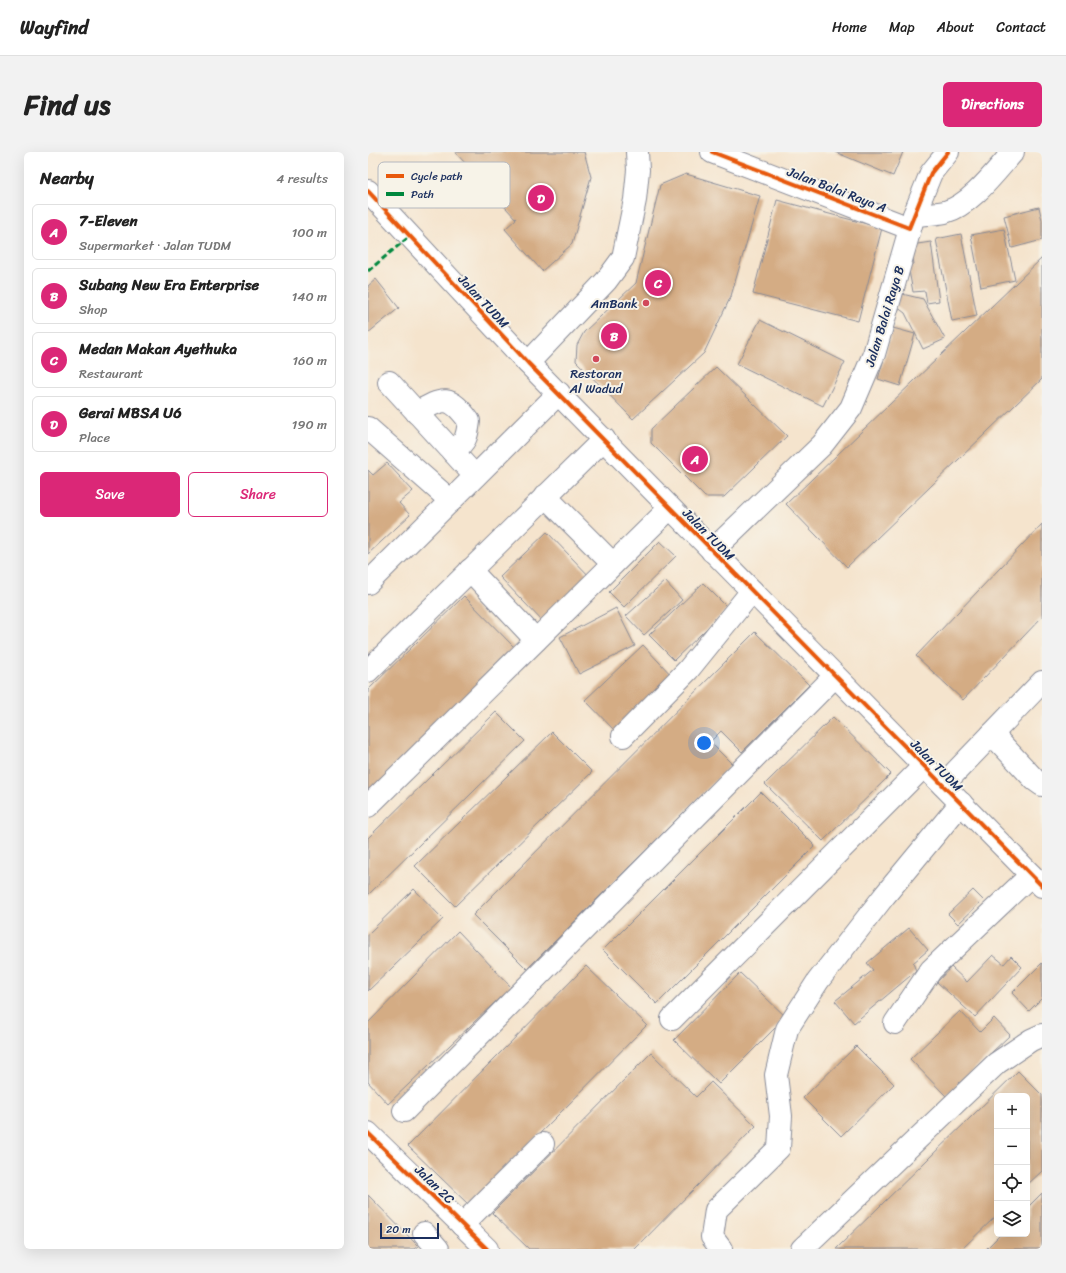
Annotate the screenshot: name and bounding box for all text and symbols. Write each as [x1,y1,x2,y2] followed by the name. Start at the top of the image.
[20,11,88,44] text: Wayfind
[832,15,867,40] text: Home
[889,15,915,40] text: Map
[937,15,974,40] text: About
[996,15,1046,40] text: Contact
[24,80,111,129] text: Find us
[943,82,1042,127] button: Directions
[783,160,890,219] street label: Jalan Balai Raya A
[378,162,510,208] legend
[40,163,94,193] text: Nearby
[276,167,328,190] text: 4 results
[411,167,463,186] text: Cycle path
[528,183,554,213] pin: D
[411,185,434,204] text: Path
[79,208,138,234] text: 7-Eleven
[50,221,58,244] text: A
[292,221,327,244] text: 100 m
[79,234,231,257] text: Supermarket · Jalan TUDM
[858,263,911,370] street label: Jalan Balai Raya B
[452,268,515,334] street label: Jalan TUDM
[645,268,671,298] pin: C
[79,272,259,298] text: Subang New Era Enterprise
[50,285,58,308] text: B
[292,285,327,308] text: 140 m
[590,292,638,315] place label: AmBank
[79,298,107,321] text: Shop
[641,298,651,308] marker: AmBank
[601,321,627,351] pin: B
[79,336,237,362] text: Medan Makan Ayethuka
[50,349,58,372] text: C
[292,349,327,372] text: 160 m
[591,354,601,364] marker: Restoran Al Wadud
[79,362,143,385] text: Restaurant
[569,362,624,400] place label: Restoran Al Wadud
[79,400,182,426] text: Gerai MBSA U6
[50,413,58,436] text: D
[292,413,327,436] text: 190 m
[79,426,110,449] text: Place
[682,444,708,474] pin: A
[40,472,180,517] button: Save
[188,472,328,517] button: Share
[676,502,741,566] street label: Jalan TUDM
[694,733,714,753] your location
[904,733,969,797] street label: Jalan TUDM
[994,1093,1030,1237] map controls
[994,1093,1030,1129] button: +
[994,1129,1030,1165] button: −
[408,1158,460,1210] street label: Jalan 2C
[994,1165,1030,1201] button: locate
[994,1201,1030,1237] button: layers
[386,1220,411,1239] text: 20 m
[380,1221,439,1240] scale bar

